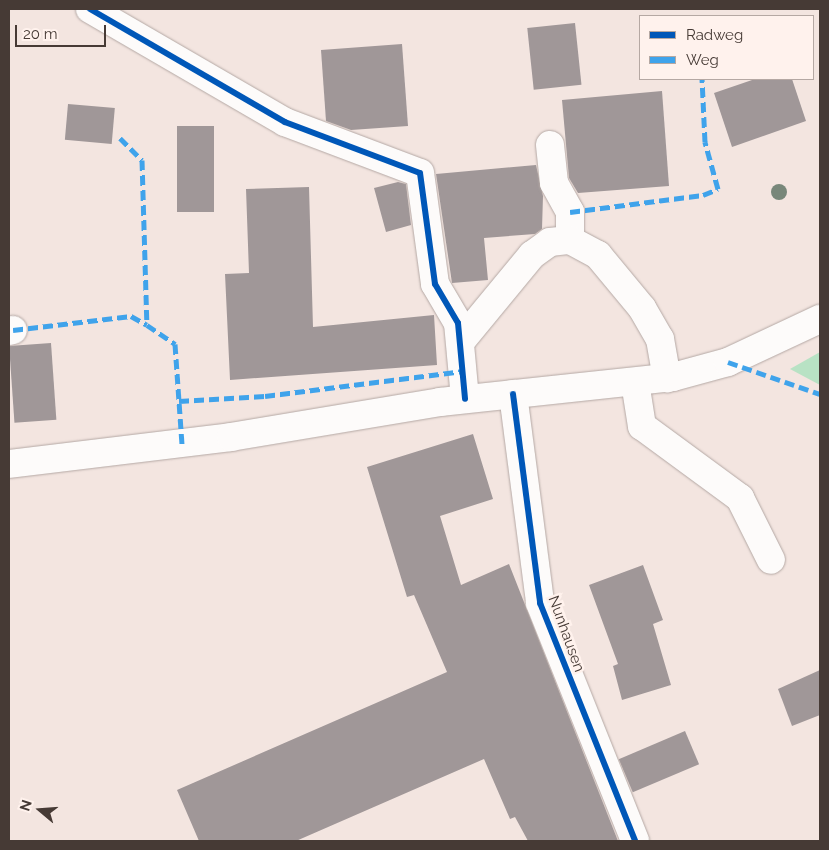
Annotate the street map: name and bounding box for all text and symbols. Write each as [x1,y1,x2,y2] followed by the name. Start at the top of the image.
[18,15,109,47] scale bar
[639,15,814,80] legend
[23,25,58,43] text: 20 m
[686,26,743,44] text: Radweg
[686,51,719,69] text: Weg
[544,593,588,675] street label: Nunhausen
[15,785,65,835] north arrow
[16,798,35,813] text: N

